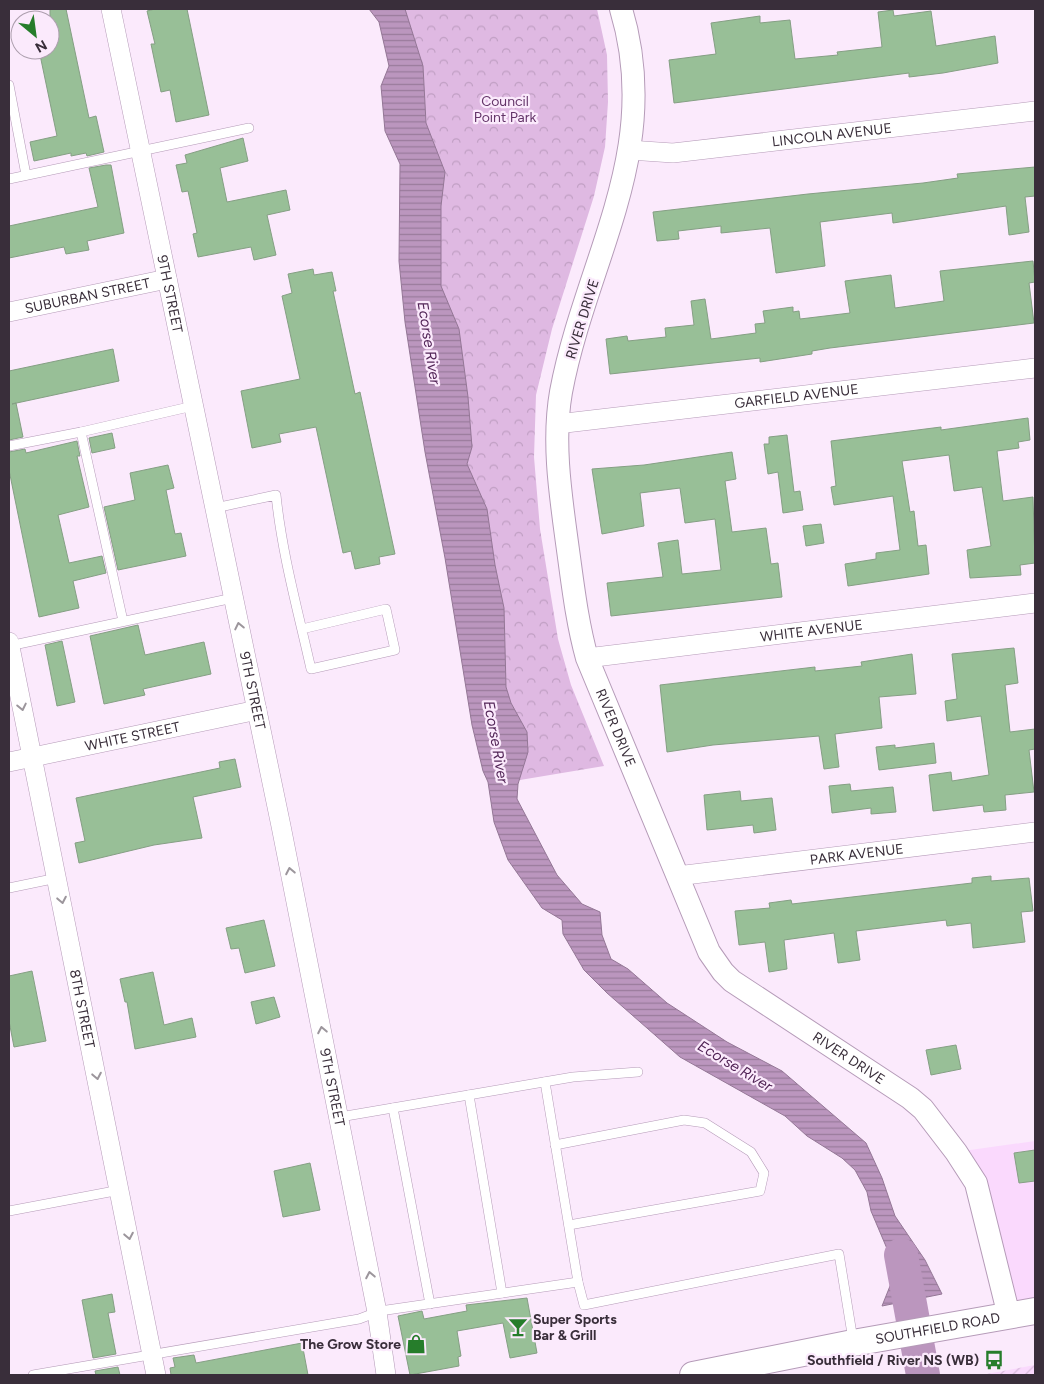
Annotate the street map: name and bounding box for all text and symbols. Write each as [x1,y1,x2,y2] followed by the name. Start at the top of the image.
[10,10,60,60] north arrow
[32,36,50,56] text: N
[474,93,536,126] park label: Council Point Park
[771,120,893,150] street label: LINCOLN AVENUE
[153,254,186,335] street label: 9TH STREET
[23,275,152,317] street label: SUBURBAN STREET
[562,277,603,361] street label: RIVER DRIVE
[414,300,445,387] water label: Ecorse River
[733,381,859,412] street label: GARFIELD AVENUE
[759,616,864,646] street label: WHITE AVENUE
[234,622,245,630] one-way arrow
[236,650,269,731] street label: 9TH STREET
[592,686,639,769] street label: RIVER DRIVE
[480,699,512,786] water label: Ecorse River
[16,702,27,711] one-way arrow
[83,718,182,755] street label: WHITE STREET
[809,840,905,869] street label: PARK AVENUE
[286,866,296,875] one-way arrow
[56,896,66,904] one-way arrow
[66,968,98,1050] street label: 8TH STREET
[318,1026,328,1034] one-way arrow
[809,1028,888,1088] street label: RIVER DRIVE
[695,1037,776,1096] water label: Ecorse River
[316,1047,348,1128] street label: 9TH STREET
[92,1072,102,1081] one-way arrow
[123,1231,134,1240] one-way arrow
[366,1271,376,1280] one-way arrow
[874,1309,1001,1348] street label: SOUTHFIELD ROAD
[533,1311,617,1344] place label: Super Sports Bar & Grill
[507,1316,529,1338] bar icon: Super Sports Bar & Grill
[405,1333,427,1355] shop icon: The Grow Store
[300,1336,401,1353] place label: The Grow Store
[983,1349,1005,1371] bus stop icon: Southfield / River NS (WB)
[807,1352,979,1369] place label: Southfield / River NS (WB)

